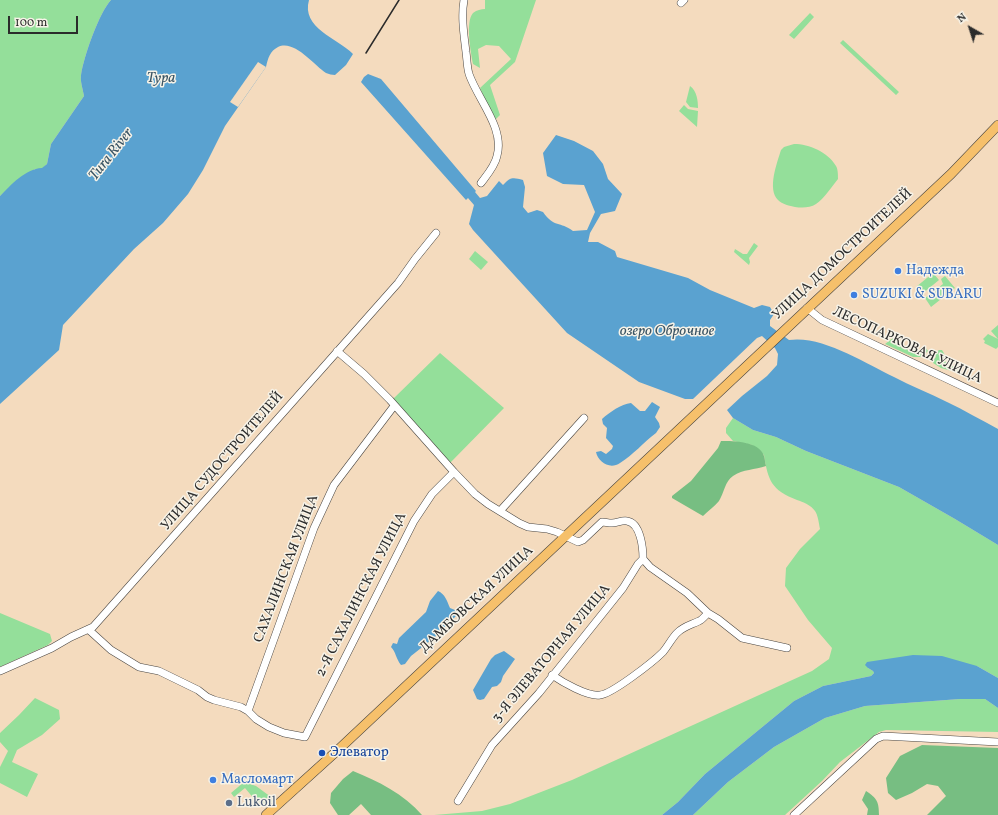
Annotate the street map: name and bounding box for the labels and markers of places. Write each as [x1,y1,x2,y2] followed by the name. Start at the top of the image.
[906,263,964,279] place label: Надежда
[893,266,903,276] marker: Надежда
[862,287,982,303] place label: SUZUKI & SUBARU
[849,290,859,300] marker: SUZUKI & SUBARU
[330,745,389,761] place label: Элеватор
[317,748,327,758] marker: Элеватор
[221,772,293,788] place label: Масломарт
[208,775,218,785] marker: Масломарт
[237,795,276,811] place label: Lukoil
[224,798,234,808] marker: Lukoil

